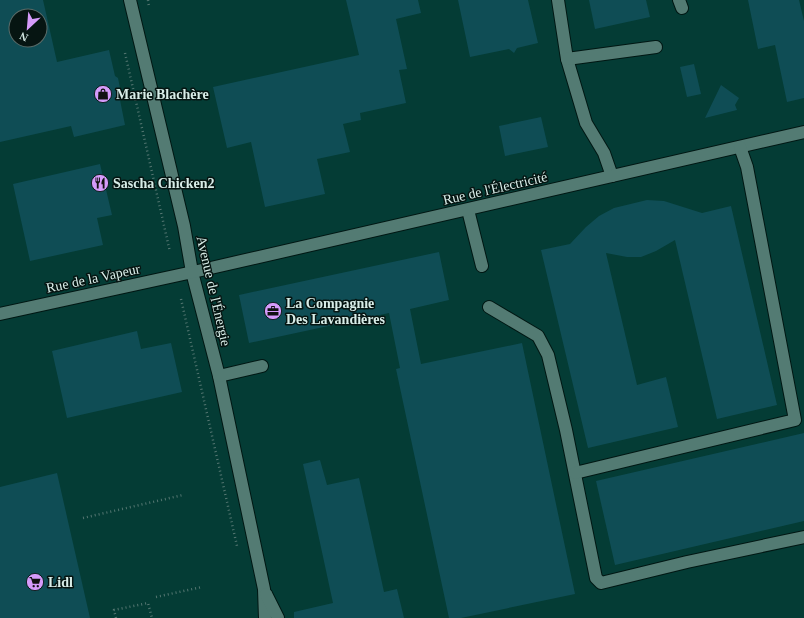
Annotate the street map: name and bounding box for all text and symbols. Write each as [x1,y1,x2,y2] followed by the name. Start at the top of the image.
[8,8,48,48] north arrow
[17,30,30,44] text: N
[93,84,113,104] shop icon: Marie Blachère
[116,87,209,102] place label: Marie Blachère
[441,168,549,208] street label: Rue de l'Électricité
[90,173,110,193] restaurant icon: Sascha Chicken2
[113,176,215,191] place label: Sascha Chicken2
[194,234,234,348] street label: Avenue de l'Énergie
[45,261,142,296] street label: Rue de la Vapeur
[286,296,385,327] place label: La Compagnie Des Lavandières
[263,301,283,321] office icon: La Compagnie Des Lavandières
[25,572,45,592] supermarket icon: Lidl
[48,575,73,590] place label: Lidl

